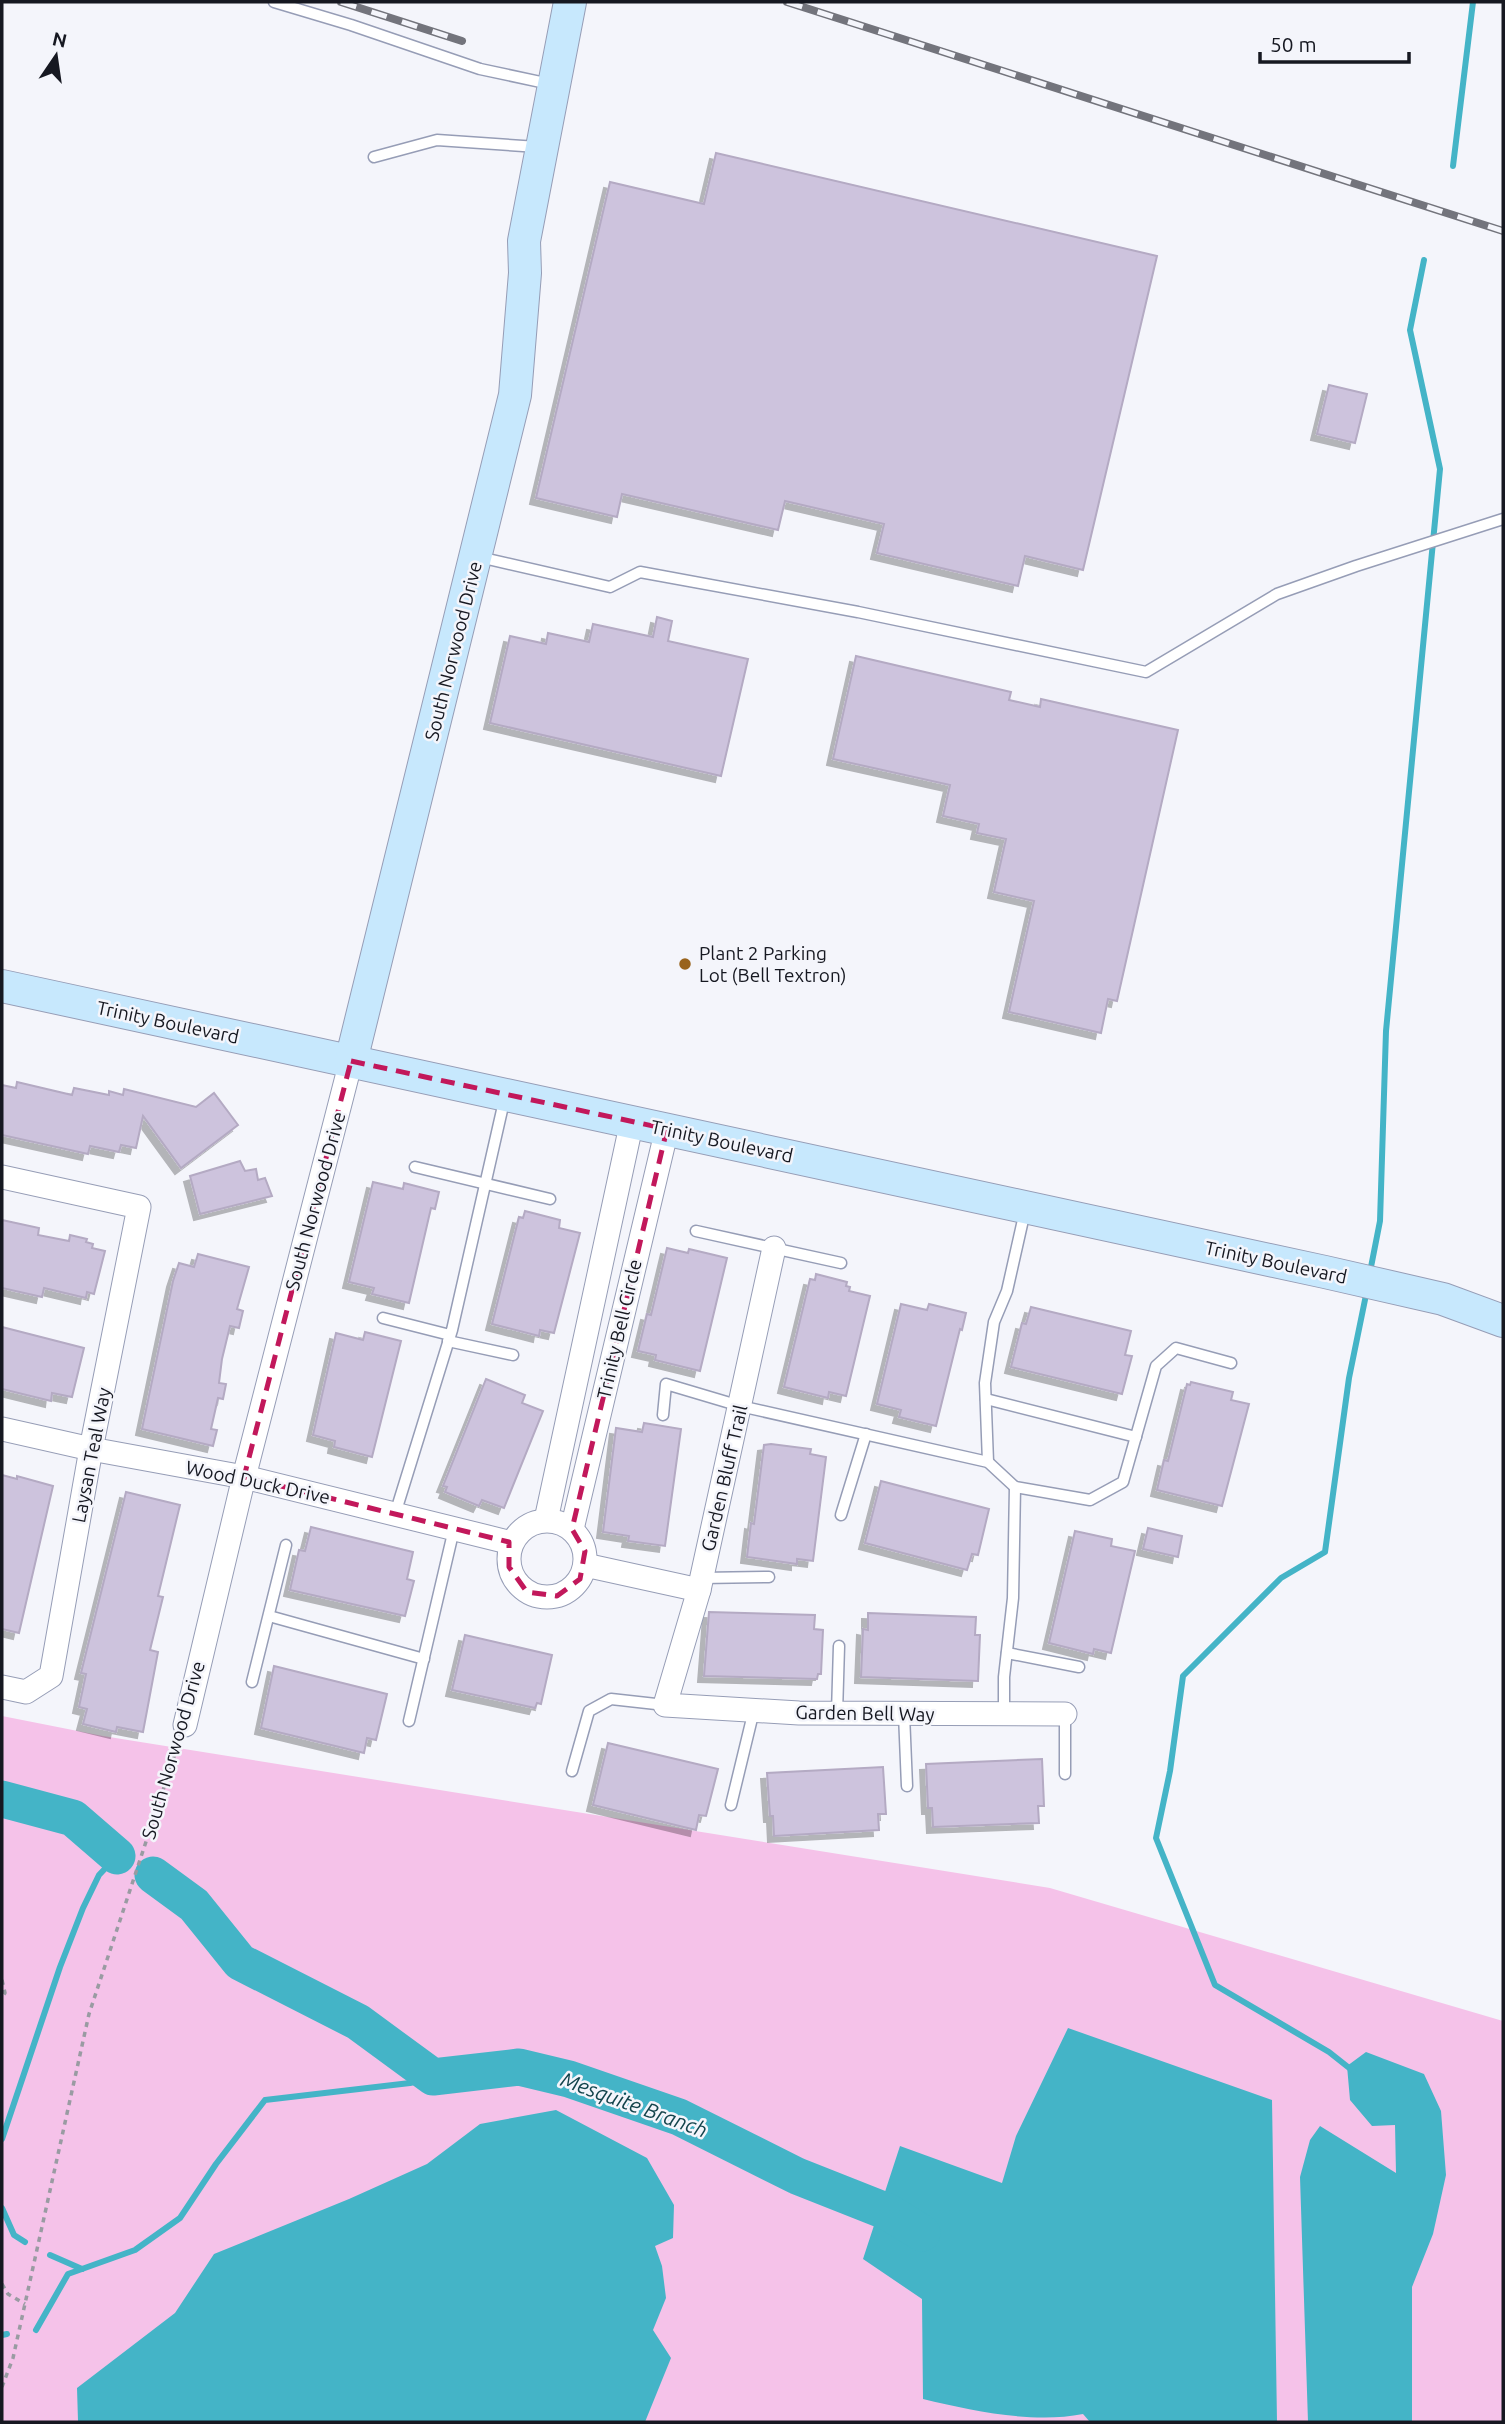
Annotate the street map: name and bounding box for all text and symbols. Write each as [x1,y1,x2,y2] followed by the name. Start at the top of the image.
[21,21,91,91] north arrow
[1260,21,1409,65] scale bar
[50,27,69,52] text: N
[1270,32,1317,56] text: 50 m
[420,559,486,743] street label: South Norwood Drive
[699,942,847,986] place label: Plant 2 Parking Lot (Bell Textron)
[677,956,693,972] marker: Plant 2 Parking Lot (Bell Textron)
[95,996,241,1048] street label: Trinity Boulevard
[281,1109,349,1293] street label: South Norwood Drive
[649,1115,795,1167] street label: Trinity Boulevard
[1203,1236,1349,1288] street label: Trinity Boulevard
[592,1257,646,1401] street label: Trinity Bell Circle
[67,1386,115,1524] street label: Laysan Teal Way
[696,1403,752,1553] street label: Garden Bluff Trail
[184,1456,332,1508] street label: Wood Duck Drive
[137,1658,209,1842] street label: South Norwood Drive
[795,1701,935,1725] street label: Garden Bell Way
[558,2066,711,2142] water label: Mesquite Branch

